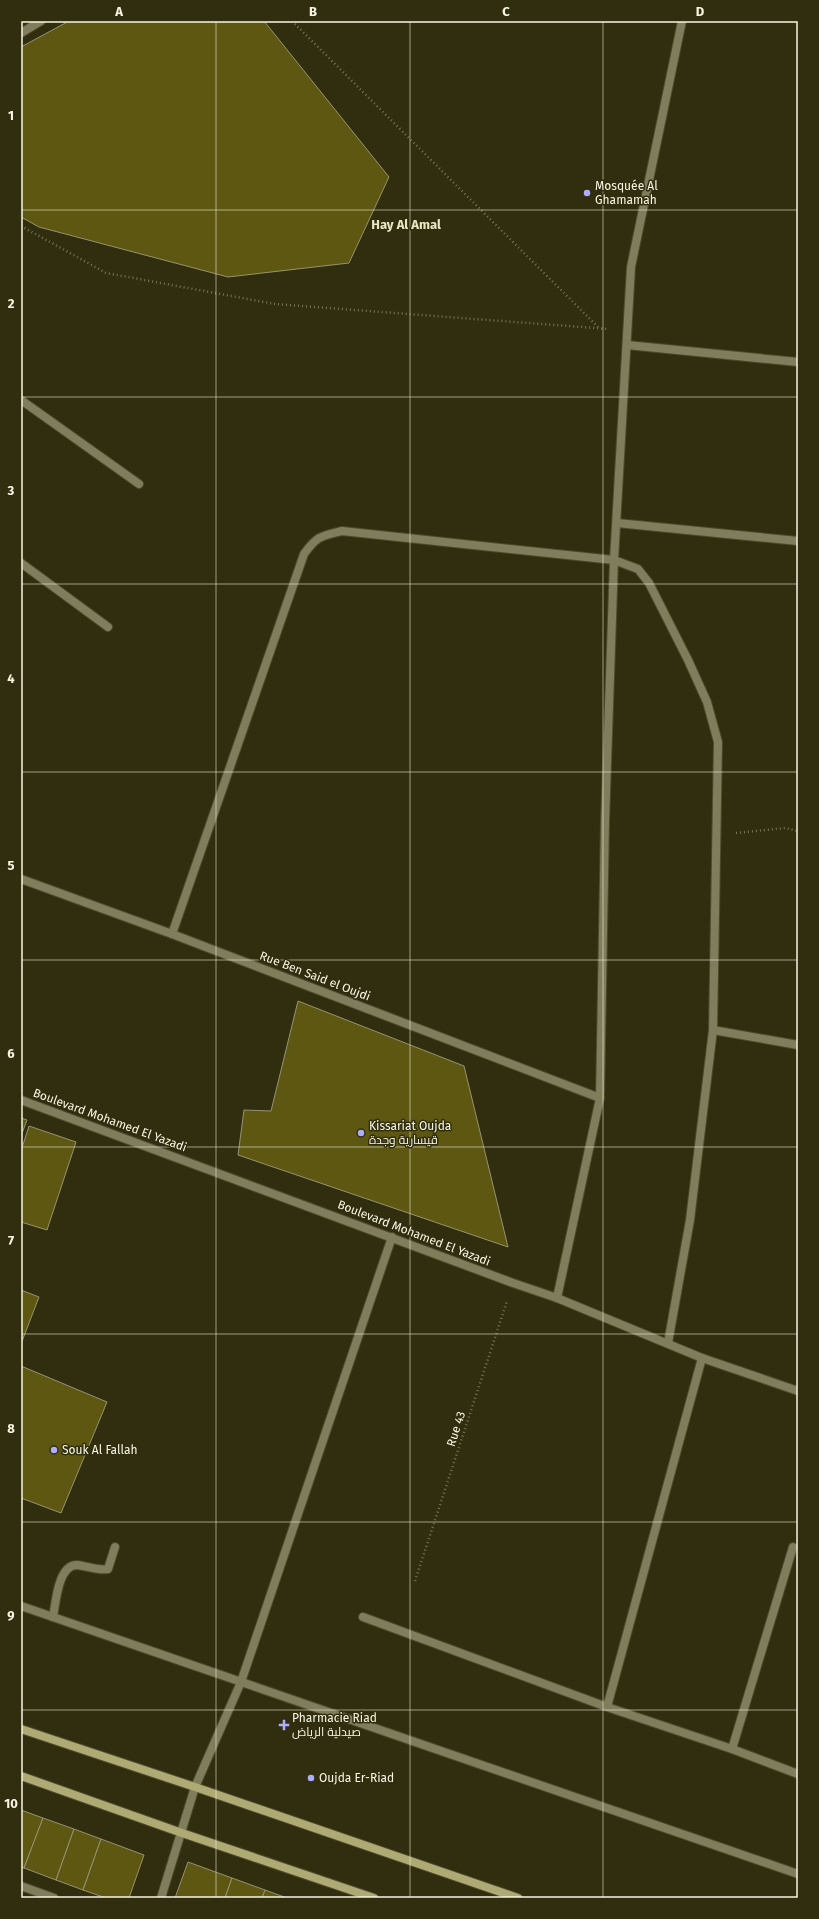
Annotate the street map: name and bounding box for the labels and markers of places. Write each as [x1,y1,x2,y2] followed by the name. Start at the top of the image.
[595,179,658,207] place label: Mosquée Al Ghamamah
[582,188,592,198] marker: Mosquée Al Ghamamah
[369,1119,451,1147] place label: Kissariat Oujda قيسارية وجدة
[356,1128,366,1138] marker: Kissariat Oujda قيسارية وجدة
[62,1443,138,1457] place label: Souk Al Fallah
[49,1445,59,1455] marker: Souk Al Fallah
[292,1711,377,1739] place label: Pharmacie Riad صيدلية الرياض
[279,1720,289,1730] marker: Pharmacie Riad صيدلية الرياض
[319,1771,394,1785] place label: Oujda Er-Riad
[306,1773,316,1783] marker: Oujda Er-Riad

